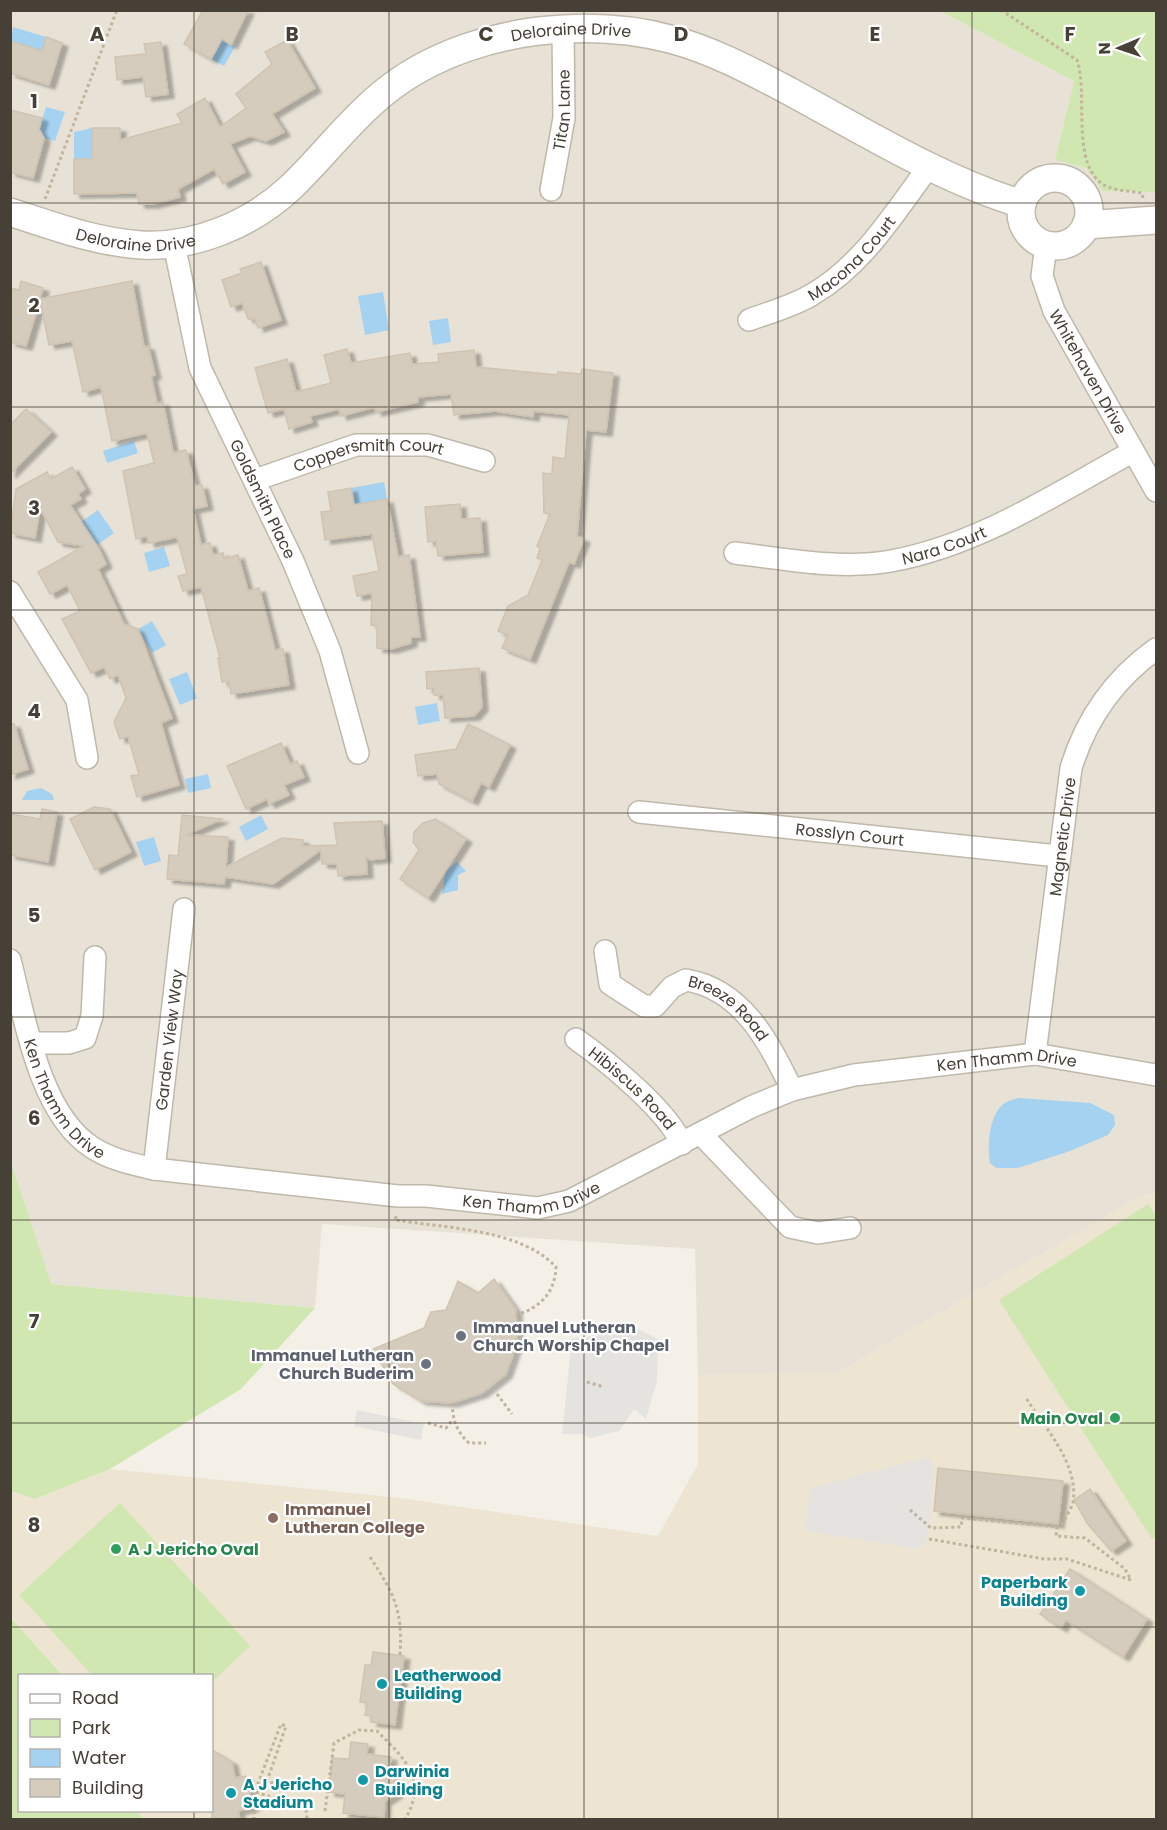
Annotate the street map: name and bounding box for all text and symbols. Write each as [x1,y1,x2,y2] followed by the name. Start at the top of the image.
[509,17,633,47] street label: Deloraine Drive
[1089,18,1149,78] north arrow
[90,20,105,48] text: A
[285,20,299,48] text: B
[478,20,494,48] text: C
[674,20,688,48] text: D
[870,20,880,48] text: E
[1065,20,1076,48] text: F
[1093,42,1116,55] text: N
[547,69,576,153] street label: Titan Lane
[30,87,38,115] text: 1
[803,211,901,307] street label: Macona Court
[73,222,198,257] street label: Deloraine Drive
[28,291,40,319] text: 2
[1043,305,1133,439] street label: Whitehaven Drive
[290,434,447,478] street label: Coppersmith Court
[224,435,301,563] street label: Goldsmith Place
[28,494,40,522] text: 3
[900,521,990,571] street label: Nara Court
[27,697,41,725] text: 4
[1044,776,1082,897] street label: Magnetic Drive
[794,818,905,852] street label: Rosslyn Court
[28,901,41,929] text: 5
[150,968,189,1112] street label: Garden View Way
[686,970,774,1045] street label: Breeze Road
[18,1036,109,1165] street label: Ken Thamm Drive
[584,1041,681,1135] street label: Hibiscus Road
[936,1043,1079,1077] street label: Ken Thamm Drive
[28,1104,40,1132] text: 6
[461,1176,604,1220] street label: Ken Thamm Drive
[29,1307,40,1335] text: 7
[473,1316,669,1357] place label: Immanuel Lutheran Church Worship Chapel
[454,1329,468,1343] marker: Immanuel Lutheran Church Worship Chapel
[251,1344,414,1385] place label: Immanuel Lutheran Church Buderim
[419,1357,433,1371] marker: Immanuel Lutheran Church Buderim
[1020,1407,1103,1430] place label: Main Oval
[1108,1411,1122,1425] marker: Main Oval
[285,1498,425,1539] place label: Immanuel Lutheran College
[28,1511,40,1539] text: 8
[266,1511,280,1525] marker: Immanuel Lutheran College
[128,1538,259,1561] place label: A J Jericho Oval
[109,1542,123,1556] marker: A J Jericho Oval
[981,1571,1068,1612] place label: Paperbark Building
[1073,1584,1087,1598] marker: Paperbark Building
[394,1664,501,1705] place label: Leatherwood Building
[18,1674,213,1812] legend
[375,1677,389,1691] marker: Leatherwood Building
[72,1685,119,1710] text: Road
[72,1715,111,1740] text: Park
[72,1745,126,1770] text: Water
[375,1760,449,1801] place label: Darwinia Building
[243,1773,332,1814] place label: A J Jericho Stadium
[356,1773,370,1787] marker: Darwinia Building
[72,1775,144,1800] text: Building
[224,1786,238,1800] marker: A J Jericho Stadium

